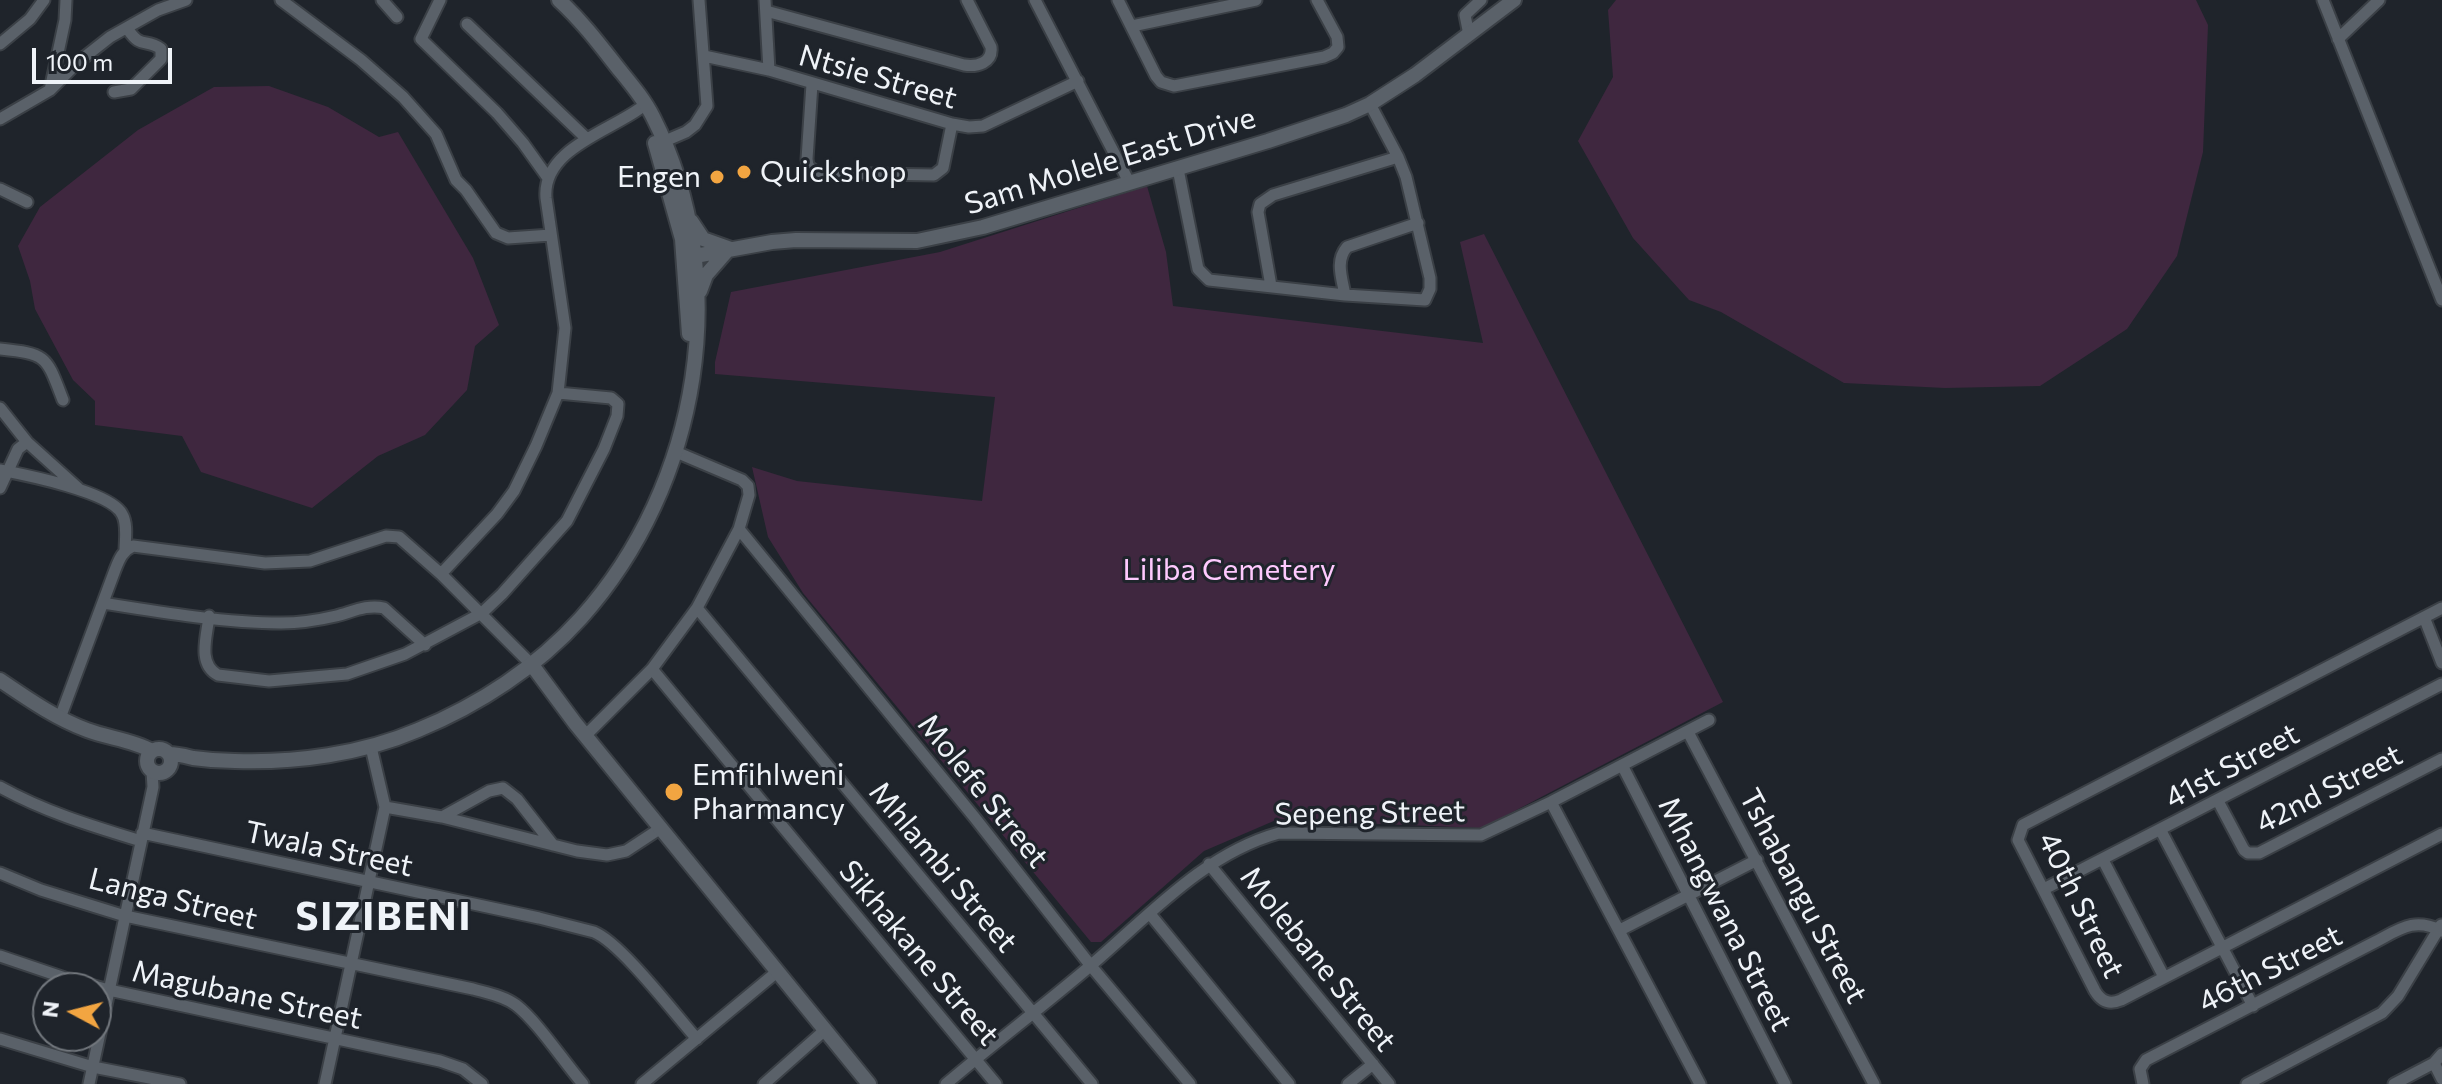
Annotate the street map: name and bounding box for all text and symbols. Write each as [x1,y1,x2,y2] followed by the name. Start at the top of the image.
[36,32,176,82] scale bar
[795,37,961,117] street label: Ntsie Street
[46,47,113,76] text: 100 m
[960,100,1260,222] street label: Sam Molele East Drive
[760,154,907,190] place label: Quickshop
[617,159,701,195] place label: Engen
[735,163,753,181] marker: Quickshop
[708,168,726,186] marker: Engen
[1123,552,1335,588] park label: Liliba Cemetery
[910,707,1056,875] street label: Molefe Street
[2159,716,2305,816] street label: 41st Street
[2250,737,2408,841] street label: 42nd Street
[692,757,845,828] place label: Emfihlweni Pharmancy
[861,774,1025,960] street label: Mhlambi Street
[663,781,685,803] marker: Emfihlweni Pharmancy
[1731,783,1875,1009] street label: Tshabangu Street
[1650,791,1800,1037] street label: Mhangwana Street
[1274,793,1466,833] street label: Sepeng Street
[242,814,416,884] street label: Twala Street
[2030,826,2132,984] street label: 40th Street
[831,853,1007,1053] street label: Sikhakane Street
[1233,859,1403,1059] street label: Molebane Street
[85,861,261,937] street label: Langa Street
[295,894,473,940] district label: SIZIBENI
[2192,917,2348,1021] street label: 46th Street
[129,953,365,1037] street label: Magubane Street
[32,972,112,1052] north arrow
[35,999,64,1019] text: N

